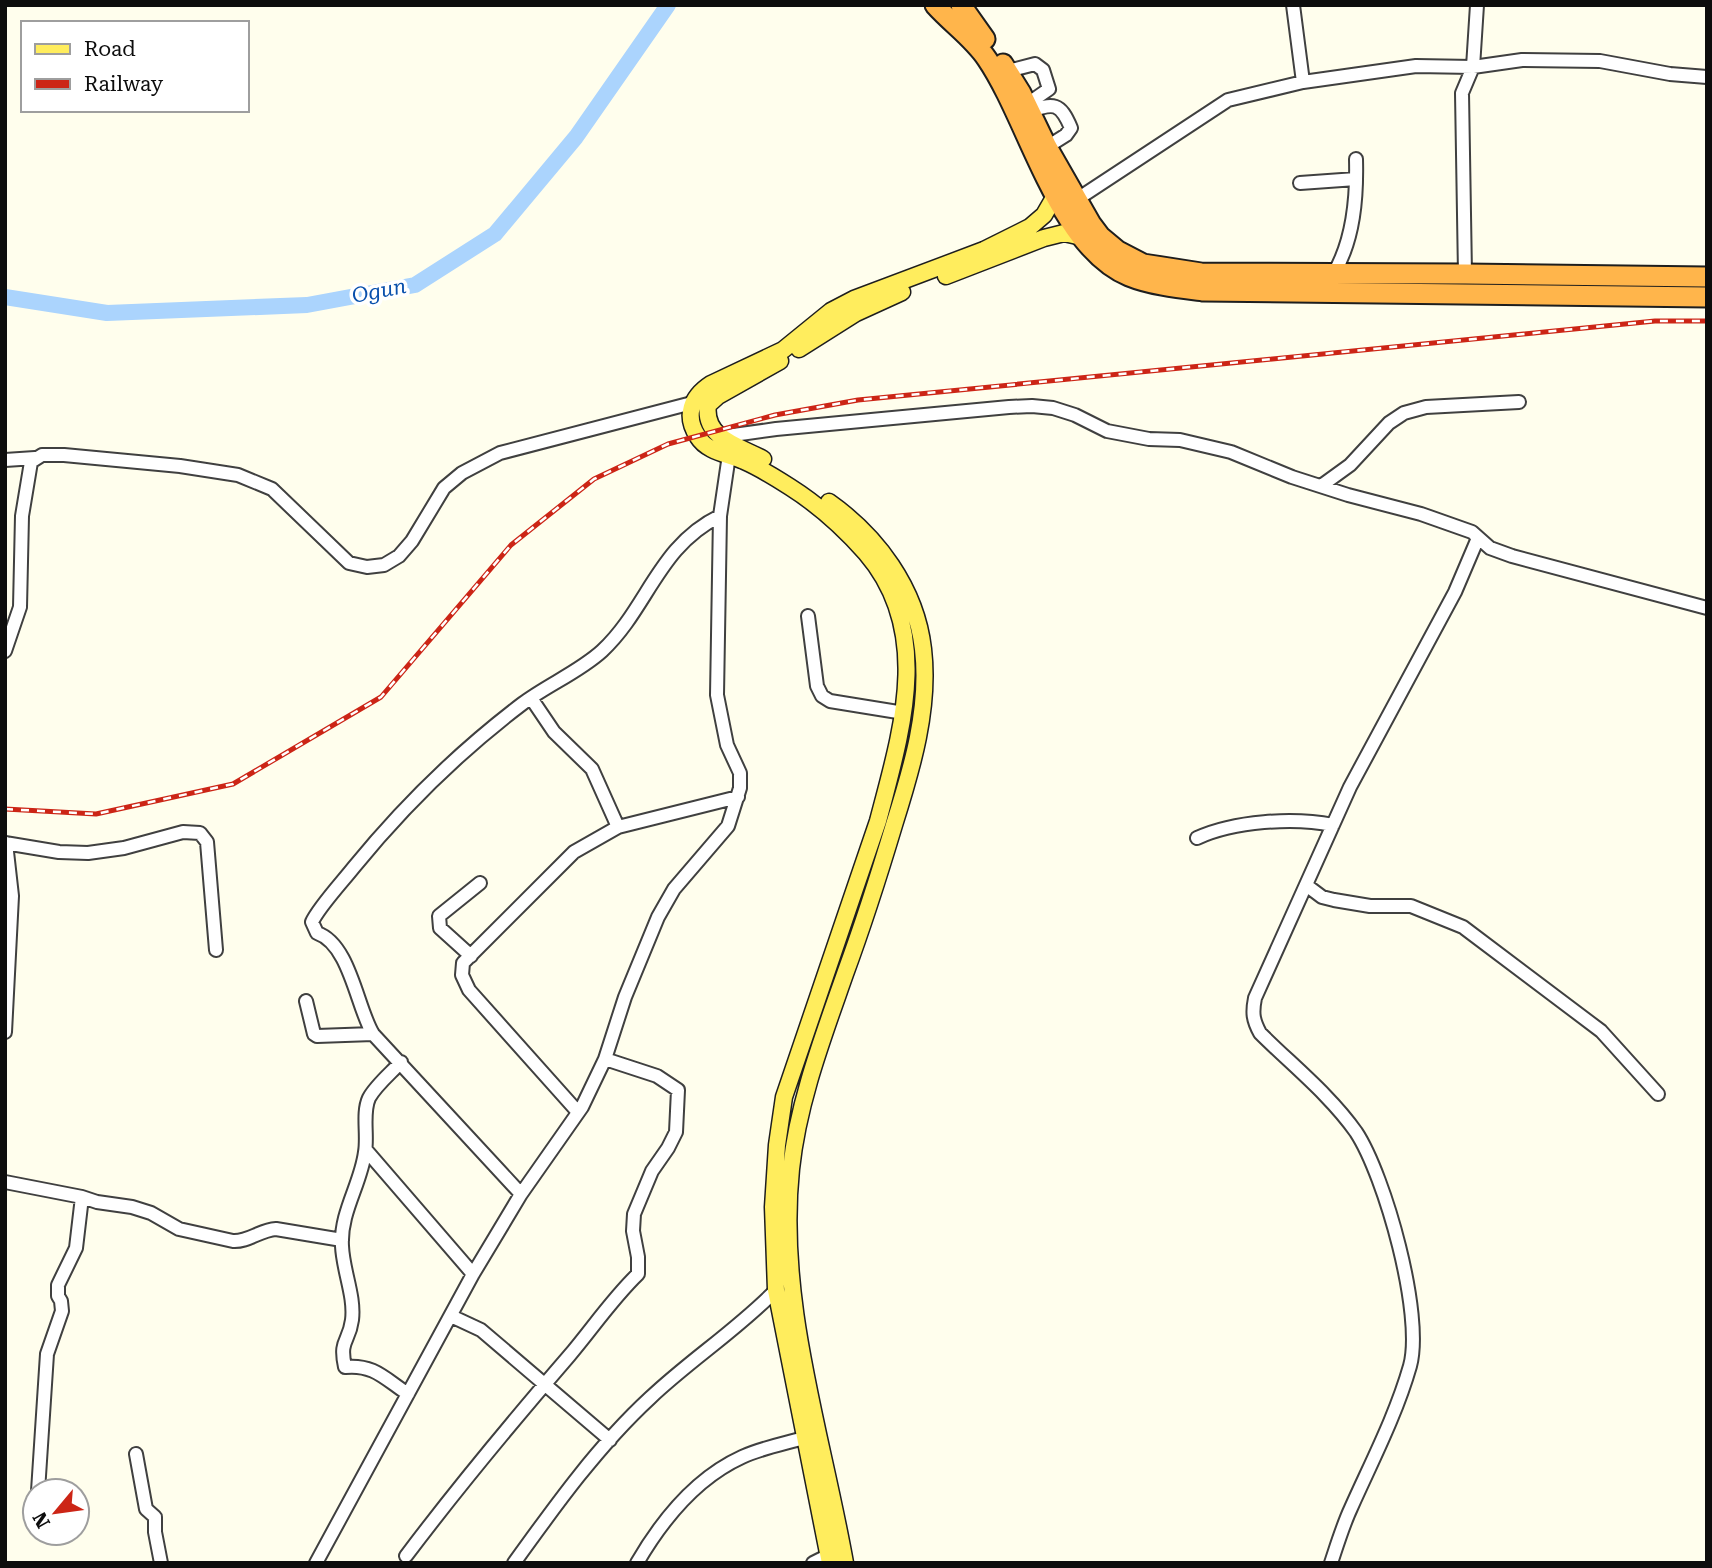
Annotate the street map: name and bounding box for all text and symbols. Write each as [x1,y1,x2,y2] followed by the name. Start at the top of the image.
[21,21,248,112] legend
[84,37,136,61] text: Road
[84,72,164,96] text: Railway
[350,274,408,308] water label: Ogun
[21,1477,91,1547] north arrow
[28,1508,55,1532] text: N

